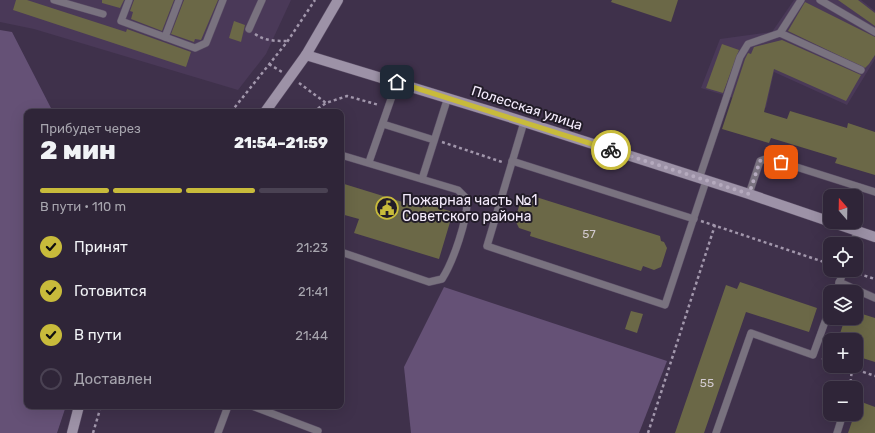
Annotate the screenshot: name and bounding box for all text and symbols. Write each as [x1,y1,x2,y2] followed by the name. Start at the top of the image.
[380,65,414,99] pin
[386,71,408,93] icon: home
[469,82,585,134] street label: Полесская улица
[40,121,141,136] text: Прибудет через
[591,130,631,170] courier
[234,134,328,152] text: 21:54–21:59
[40,135,116,166] text: 2 мин
[600,139,622,161] icon: bike
[764,145,798,179] pin
[770,151,792,173] icon: bag
[823,189,863,229] north arrow
[823,189,863,421] map controls
[402,192,538,225] place label: Пожарная часть №1 Советского района
[374,195,400,221] public building icon: Пожарная часть №1 Советского района
[40,199,126,214] text: В пути · 110 m
[582,227,596,241] house number: 57
[40,236,62,258] icon: check
[823,237,863,277] button: locate
[74,238,128,256] text: Принят
[296,240,328,255] text: 21:23
[40,280,62,302] icon: check
[74,282,147,300] text: Готовится
[298,284,328,299] text: 21:41
[823,285,863,325] button: layers
[40,324,62,346] icon: check
[74,326,122,344] text: В пути
[295,328,328,343] text: 21:44
[823,333,863,373] button: +
[74,370,152,388] text: Доставлен
[700,376,714,390] house number: 55
[823,381,863,421] button: −

